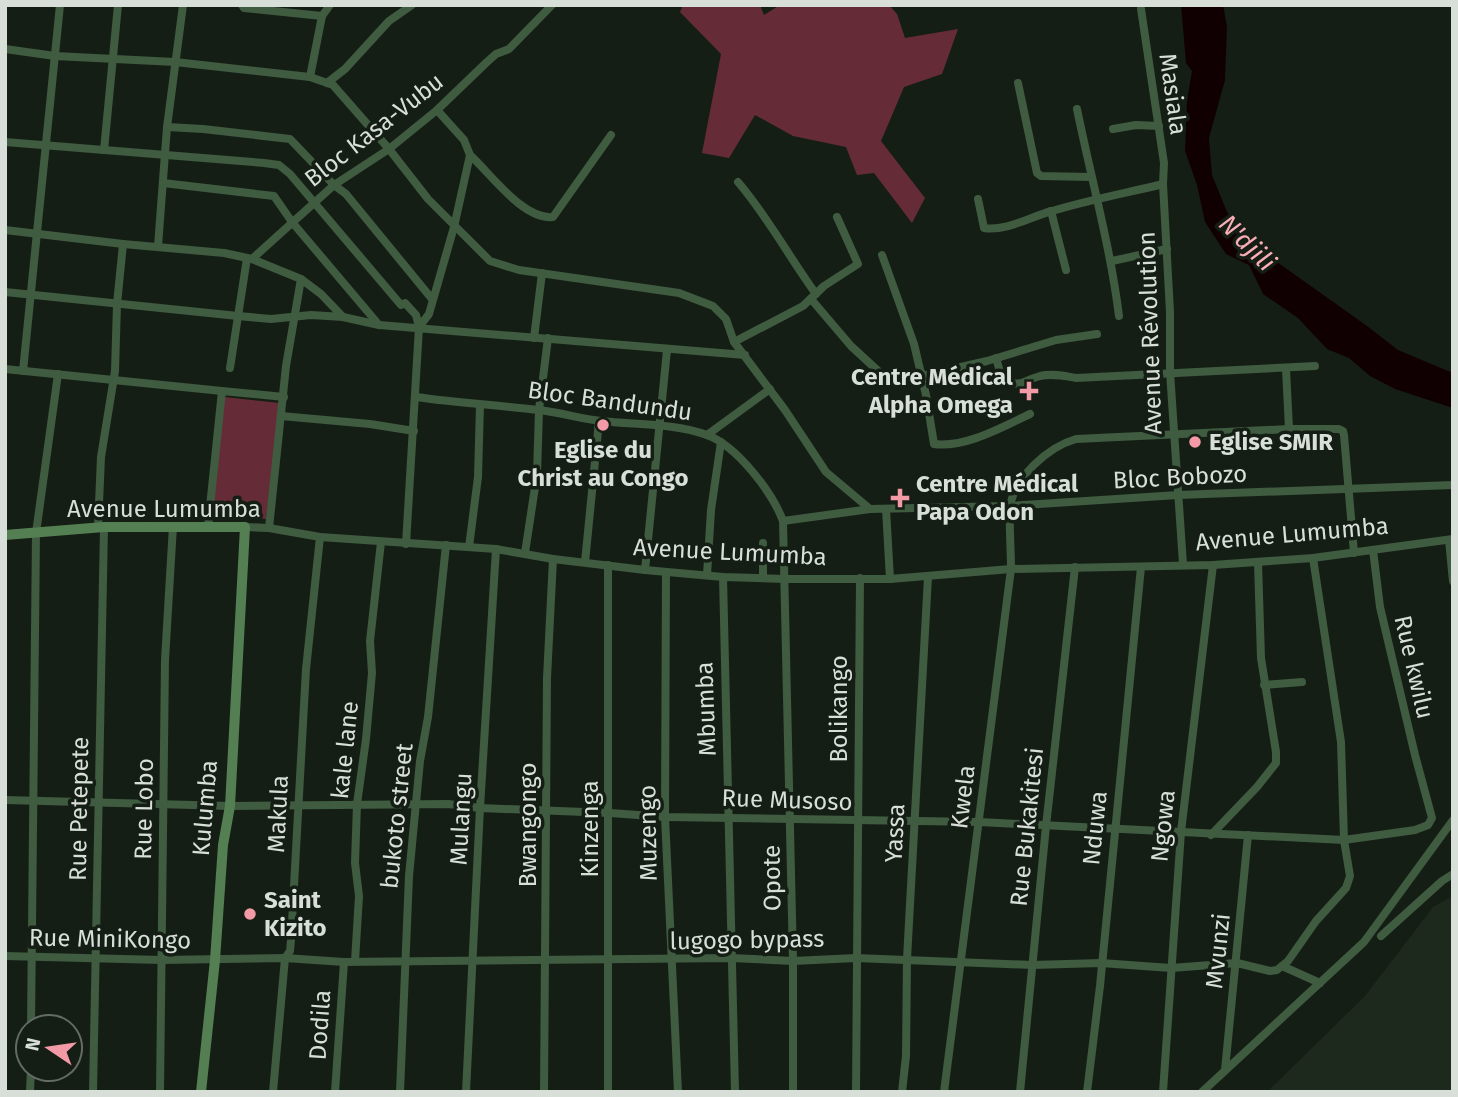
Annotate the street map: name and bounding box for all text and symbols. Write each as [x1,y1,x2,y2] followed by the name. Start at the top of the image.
[1153,51,1193,137] street label: Masiala
[299,67,449,193] street label: Bloc Kasa-Vubu
[1212,208,1282,278] water label: N'djili
[1132,231,1168,435] street label: Avenue Révolution
[851,363,1014,419] place label: Centre Médical Alpha Omega
[526,376,694,426] street label: Bloc Bandundu
[1019,381,1039,401] marker: Centre Médical Alpha Omega
[595,417,611,433] marker: Eglise du Christ au Congo
[1209,428,1333,456] place label: Eglise SMIR
[1187,434,1203,450] marker: Eglise SMIR
[518,436,688,492] place label: Eglise du Christ au Congo
[1112,460,1248,494] street label: Bloc Bobozo
[916,470,1079,526] place label: Centre Médical Papa Odon
[890,488,910,508] marker: Centre Médical Papa Odon
[67,495,261,523] street label: Avenue Lumumba
[1194,512,1390,556] street label: Avenue Lumumba
[633,533,827,571] street label: Avenue Lumumba
[1389,613,1439,721] street label: Rue kwilu
[825,655,853,763] street label: Bolikango
[690,661,722,757] street label: Mbumba
[326,700,364,800] street label: kale lane
[64,737,94,881] street label: Rue Petepete
[375,741,419,890] street label: bukoto street
[1005,746,1049,908] street label: Rue Bukakitesi
[129,758,159,860] street label: Rue Lobo
[187,759,223,857] street label: Kulumba
[514,763,542,887] street label: Bwangongo
[945,763,981,831] street label: Kwela
[445,772,477,866] street label: Mulangu
[262,774,294,854] street label: Makula
[576,780,604,878] street label: Kinzenga
[721,784,853,816] street label: Rue Musoso
[633,785,663,881] street label: Muzengo
[1145,788,1181,864] street label: Ngowa
[1077,789,1113,867] street label: Nduwa
[879,803,911,863] street label: Yassa
[757,845,787,911] street label: Opote
[264,886,327,942] place label: Saint Kizito
[242,906,258,922] marker: Saint Kizito
[1200,912,1236,990] street label: Mvunzi
[29,924,191,954] street label: Rue MiniKongo
[669,925,825,955] street label: lugogo bypass
[304,989,336,1061] street label: Dodila
[14,1013,84,1083] north arrow
[20,1036,46,1053] text: N

